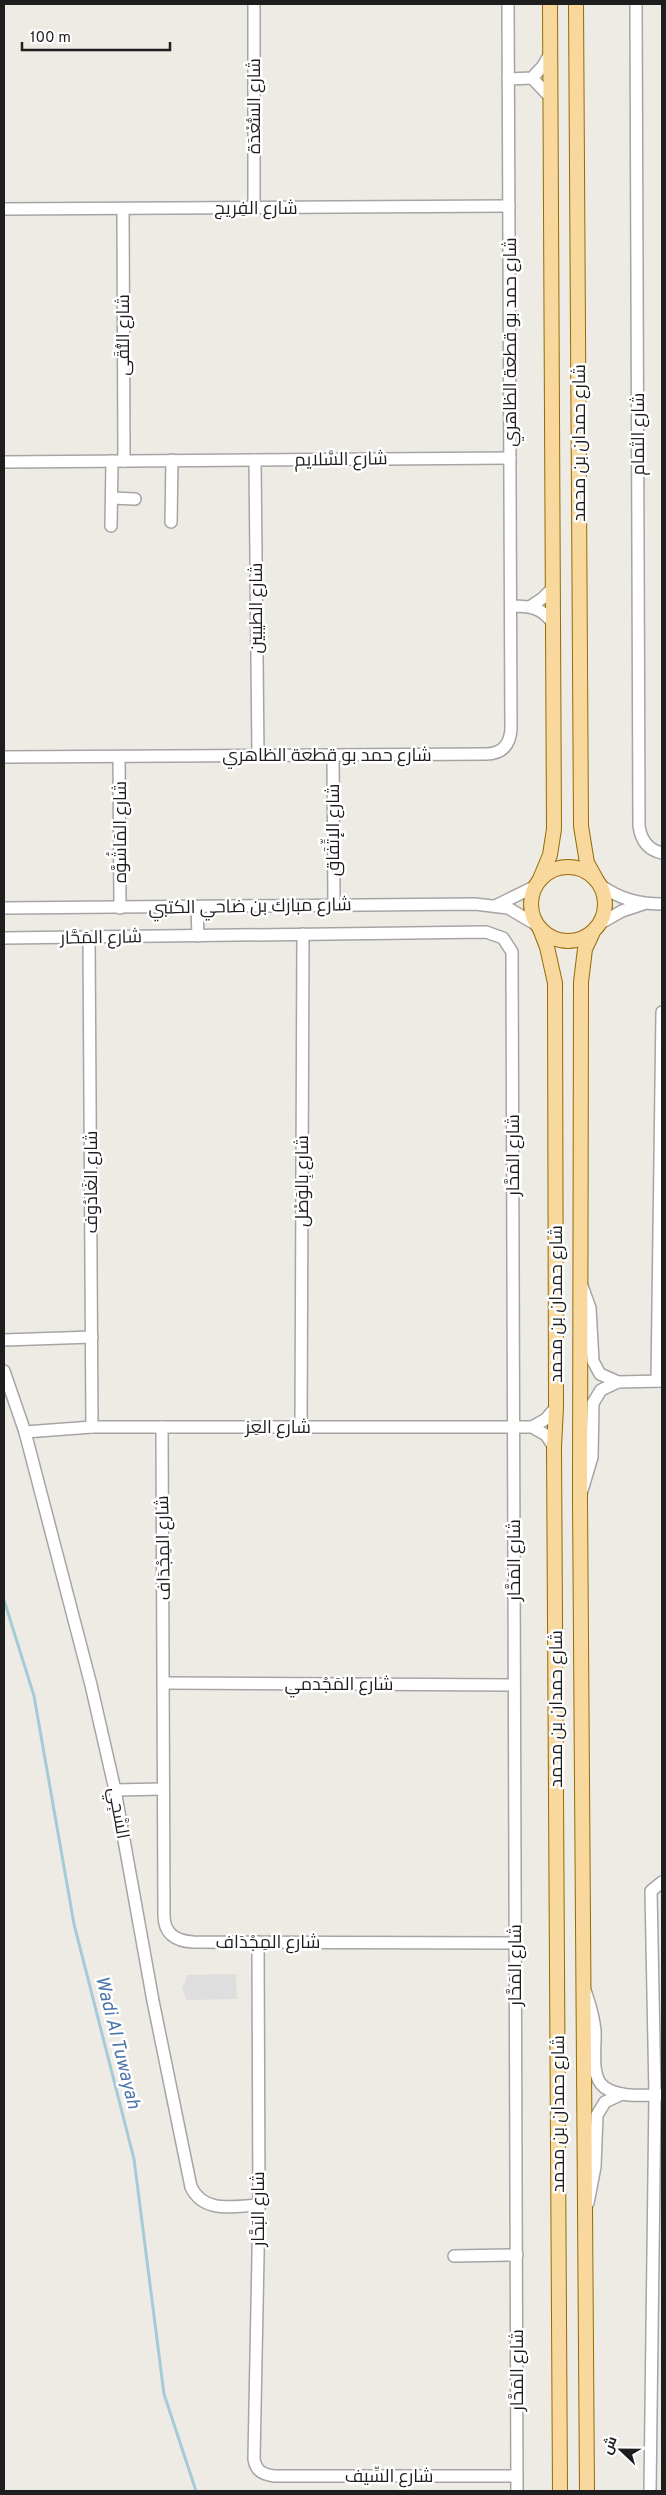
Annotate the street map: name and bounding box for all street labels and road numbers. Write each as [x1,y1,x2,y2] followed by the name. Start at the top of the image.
[244,58,267,154] street label: شارع السُّعْدَة
[214,198,298,221] street label: شارع الفِريج
[500,237,524,447] street label: شارع حمد بو قطعة الظاهري
[113,294,136,376] street label: شارع التُّقَى
[569,364,592,522] street label: شارع حمدان بن محمد
[628,393,651,475] street label: شارع الثمام
[294,448,388,473] street label: شارع السَّلايم
[246,563,269,653] street label: شارع الطيبين
[222,745,432,769] street label: شارع حمد بو قطعة الظاهري
[106,781,133,883] street label: شارع المَاشُوَّه
[320,784,346,876] street label: شارع الإتِّفَاق
[148,894,352,922] street label: شارع مبارك بن ضاحي الكتبي
[59,926,142,951] street label: شارع المَحَّار
[503,1114,526,1197] street label: شارع المَحَّار
[81,1131,104,1233] street label: شارع الغَادُوف
[292,1135,315,1227] street label: شارع بِالوَصْل
[546,1225,569,1383] street label: شارع حمدان بن محمد
[244,1417,311,1440] street label: شارع العِز
[152,1495,177,1601] street label: شارع المِجْدَاف
[504,1519,527,1602] street label: شارع المَحَّار
[546,1630,569,1788] street label: شارع حمدان بن محمد
[285,1674,394,1698] street label: شارع المَجْدمي
[101,1786,133,1841] street label: السَّجِي
[505,1924,528,2007] street label: شارع المَحَّار
[216,1932,320,1955] street label: شارع المِجْدَاف
[548,2035,571,2193] street label: شارع حمدان بن محمد
[248,2171,271,2248] street label: شارع البَحَّار
[507,2329,530,2412] street label: شارع المَحَّار
[345,2466,433,2489] street label: شارع السِّيف

